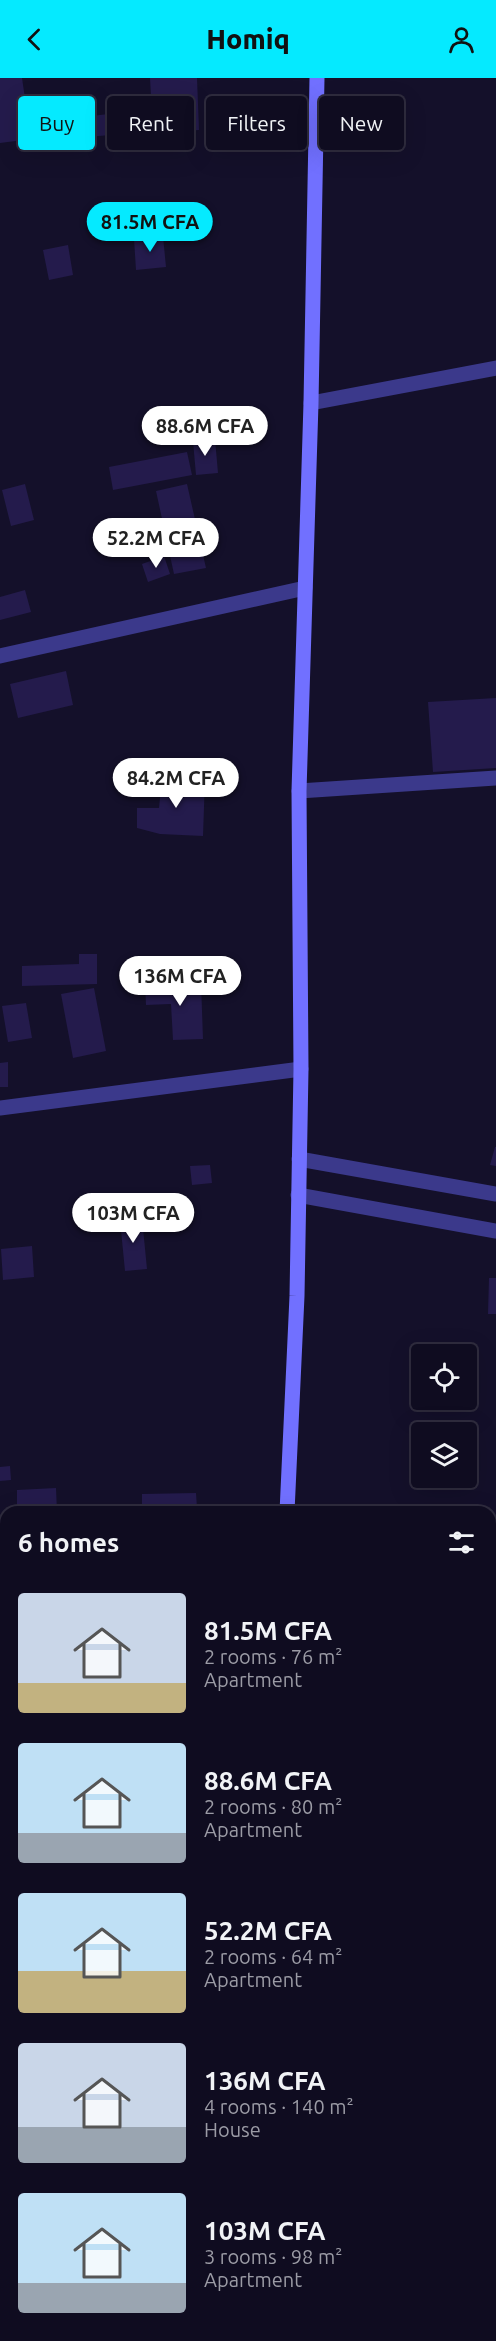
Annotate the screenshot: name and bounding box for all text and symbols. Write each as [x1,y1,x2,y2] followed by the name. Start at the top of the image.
[18,23,51,56] icon: back
[445,23,478,56] icon: person
[206,24,290,54] text: Homiq
[18,96,95,150] chip: Buy
[107,96,194,150] chip: Rent
[206,96,307,150] chip: Filters
[319,96,404,150] chip: New
[81,202,219,253] pin: 81.5M CFA
[101,210,199,233] text: 81.5M CFA
[136,406,274,457] pin: 88.6M CFA
[156,414,254,437] text: 88.6M CFA
[87,518,225,569] pin: 52.2M CFA
[107,526,205,549] text: 52.2M CFA
[107,758,245,809] pin: 84.2M CFA
[127,766,225,789] text: 84.2M CFA
[118,956,242,1007] pin: 136M CFA
[133,964,227,987] text: 136M CFA
[71,1193,195,1244] pin: 103M CFA
[86,1201,180,1224] text: 103M CFA
[411,1344,477,1488] map controls
[411,1344,477,1410] button: locate
[411,1422,477,1488] button: layers
[445,1526,478,1559] icon: filters
[18,1528,119,1557] text: 6 homes
[204,1616,332,1645] text: 81.5M CFA
[66,1617,138,1689] icon: home
[204,1645,342,1668] text: 2 rooms · 76 m²
[204,1668,302,1691] text: Apartment
[204,1766,332,1795] text: 88.6M CFA
[66,1767,138,1839] icon: home
[204,1795,342,1818] text: 2 rooms · 80 m²
[204,1818,302,1841] text: Apartment
[204,1916,332,1945] text: 52.2M CFA
[66,1917,138,1989] icon: home
[204,1945,342,1968] text: 2 rooms · 64 m²
[204,1968,302,1991] text: Apartment
[204,2066,326,2095] text: 136M CFA
[66,2067,138,2139] icon: home
[204,2095,354,2118] text: 4 rooms · 140 m²
[204,2118,261,2141] text: House
[204,2216,326,2245] text: 103M CFA
[66,2217,138,2289] icon: home
[204,2245,342,2268] text: 3 rooms · 98 m²
[204,2268,302,2291] text: Apartment

